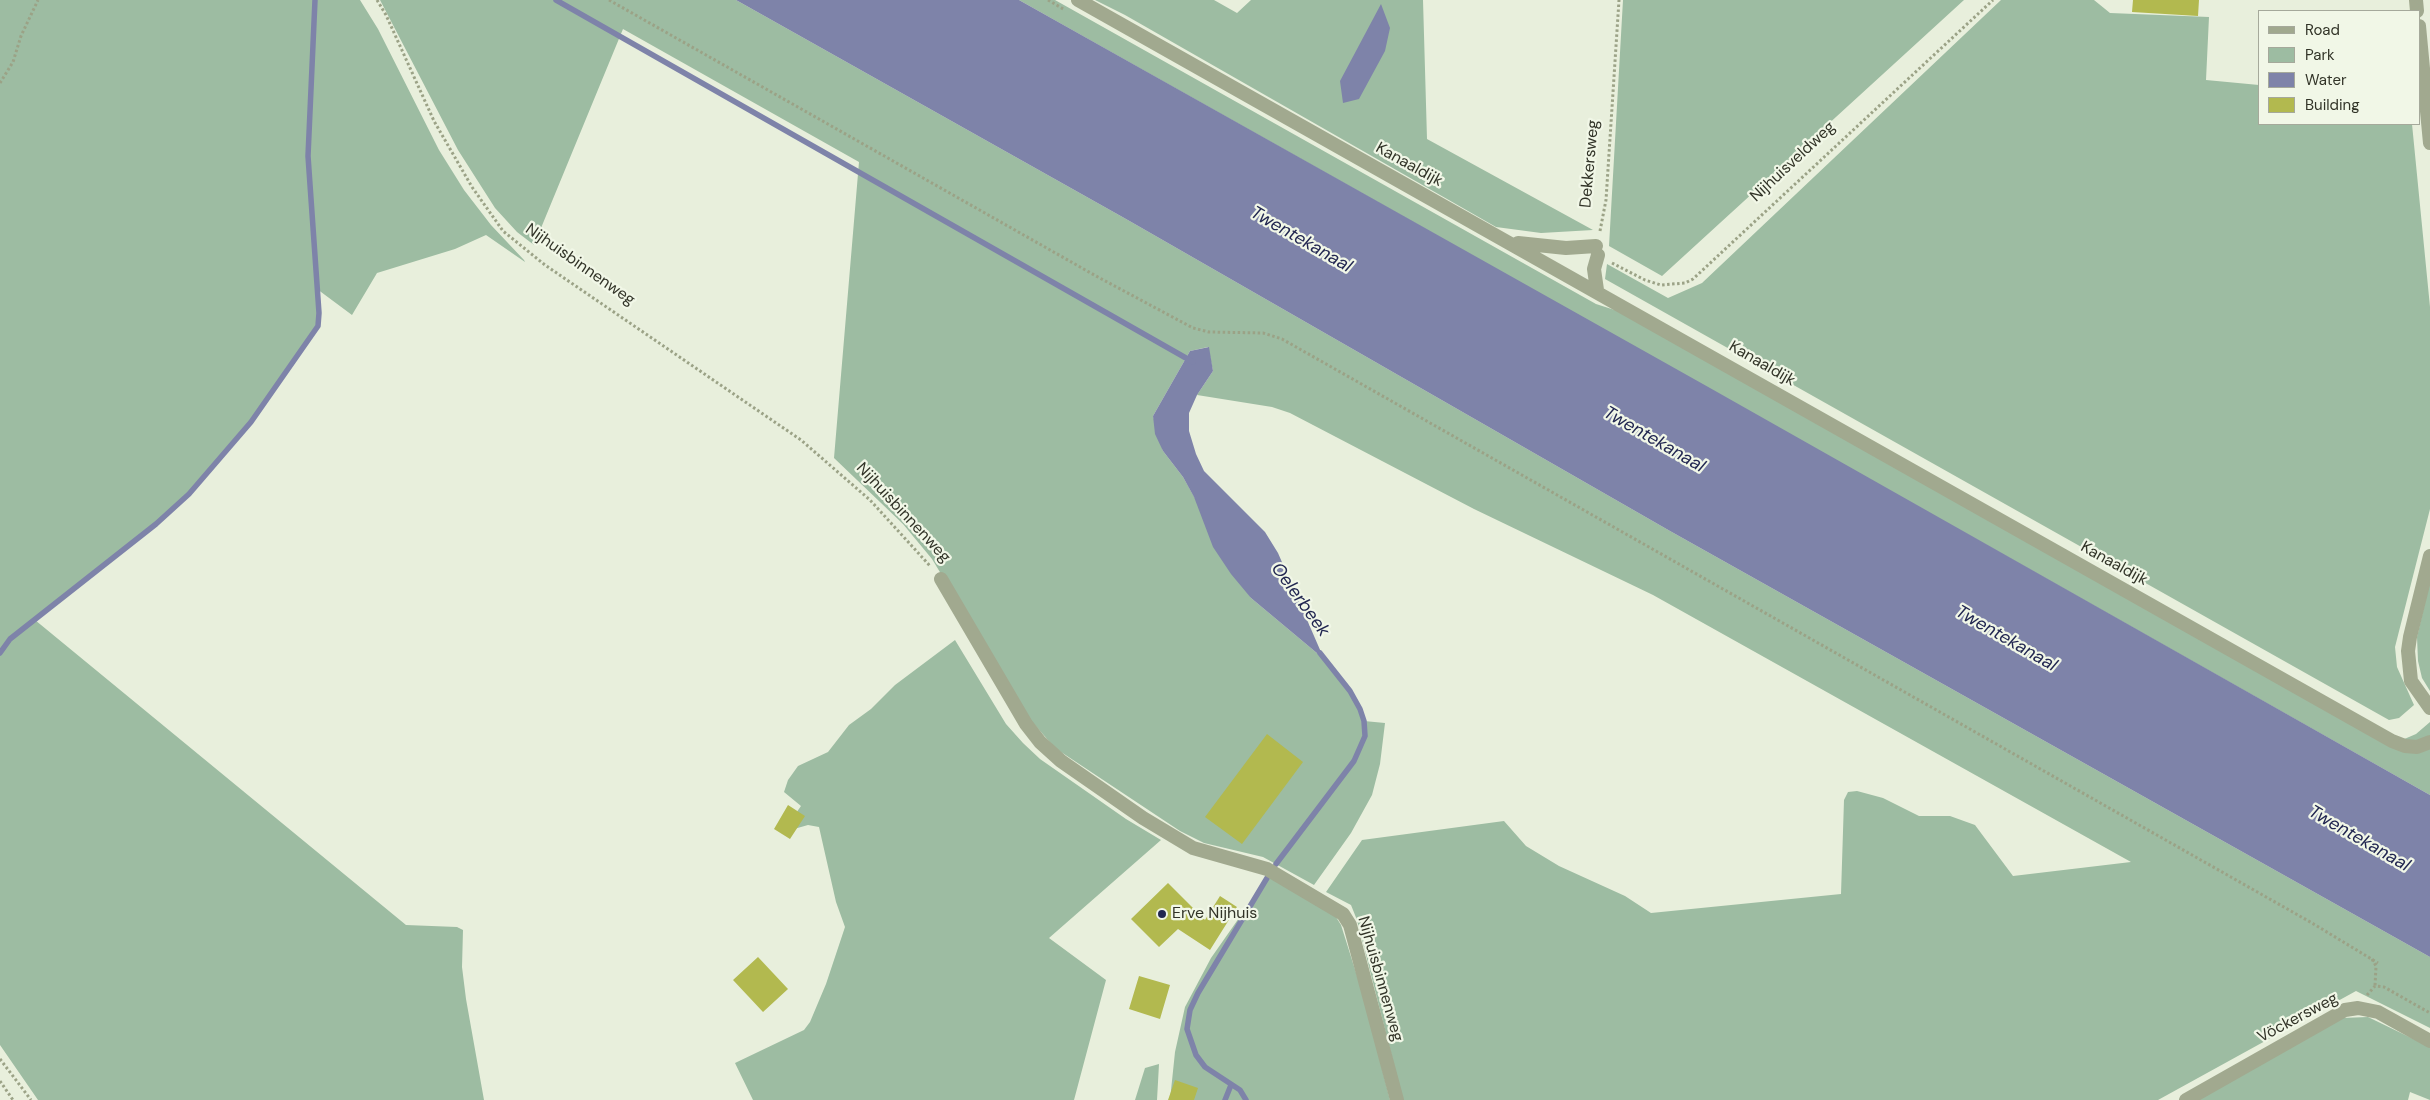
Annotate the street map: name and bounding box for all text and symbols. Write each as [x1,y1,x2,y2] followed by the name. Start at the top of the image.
[2258,10,2420,125] legend
[2305,20,2340,40] text: Road
[2305,45,2335,65] text: Park
[2305,70,2346,90] text: Water
[2305,95,2360,115] text: Building
[1747,118,1839,206] street label: Nijhuisveldweg
[1577,119,1603,209] street label: Dekkersweg
[1372,139,1446,191] street label: Kanaaldijk
[1247,202,1355,278] water label: Twentekanaal
[521,220,639,310] street label: Nijhuisbinnenweg
[1725,337,1799,391] street label: Kanaaldijk
[1600,402,1708,478] water label: Twentekanaal
[852,459,954,567] street label: Nijhuisbinnenweg
[2077,538,2151,590] street label: Kanaaldijk
[1266,559,1334,641] water label: Oelerbeek
[1952,601,2060,677] water label: Twentekanaal
[2305,801,2413,877] water label: Twentekanaal
[1172,904,1257,924] place label: Erve Nijhuis
[1156,908,1168,920] marker: Erve Nijhuis
[1353,914,1407,1044] street label: Nijhuisbinnenweg
[2254,989,2342,1047] street label: Vöckersweg

